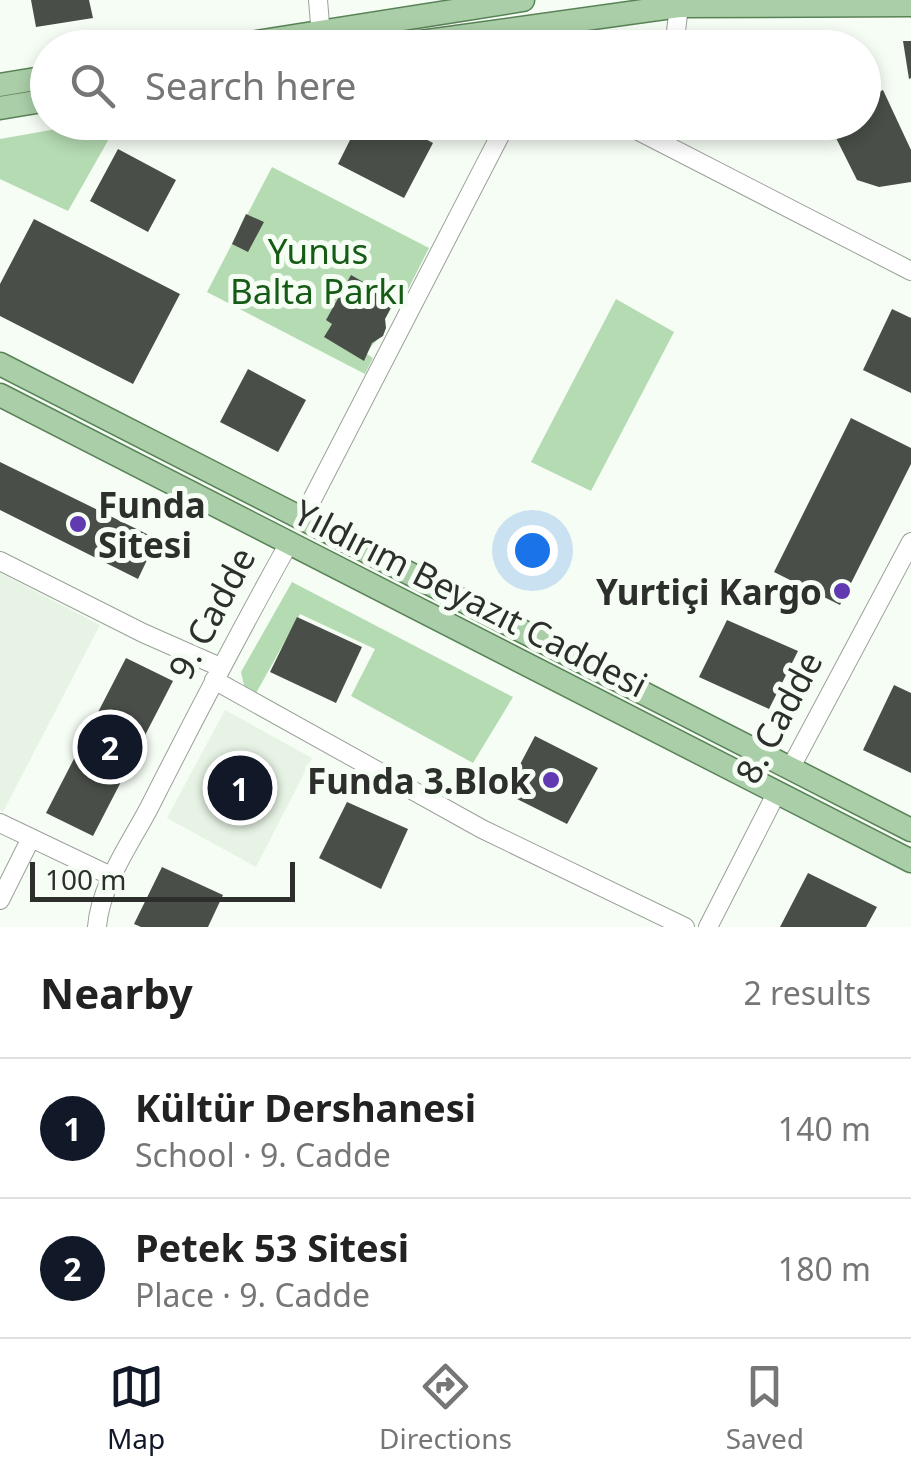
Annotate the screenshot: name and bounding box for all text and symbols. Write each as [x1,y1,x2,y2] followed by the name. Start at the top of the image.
[30,30,881,140] search box
[65,58,120,113] icon: search
[145,59,356,111] text: Search here
[230,227,406,314] park label: Yunus Balta Parkı
[98,481,206,568] place label: Funda Sitesi
[286,488,656,708] street label: Yıldırım Beyazıt Caddesi
[67,513,89,535] marker: Funda Sitesi
[507,525,558,576] your location
[157,539,265,687] street label: 9. Cadde
[596,568,822,615] place label: Yurtiçi Kargo
[831,580,853,602] marker: Yurtiçi Kargo
[724,643,832,791] street label: 8. Cadde
[78,710,142,784] pin: 2
[208,750,272,826] pin: 1
[307,757,531,804] place label: Funda 3.Blok
[540,769,562,791] marker: Funda 3.Blok
[30,857,295,901] scale bar
[45,860,127,898] text: 100 m
[40,964,193,1021] text: Nearby
[744,971,871,1014] text: 2 results
[135,1081,476,1133] text: Kültür Dershanesi
[63,1107,82,1150] text: 1
[778,1107,871,1150] text: 140 m
[135,1133,391,1176] text: School · 9. Cadde
[135,1221,409,1273] text: Petek 53 Sitesi
[63,1247,82,1290] text: 2
[778,1247,871,1290] text: 180 m
[135,1273,370,1316] text: Place · 9. Cadde
[107,1359,165,1457] tab: Map
[379,1359,512,1457] tab: Directions
[726,1359,804,1457] tab: Saved

